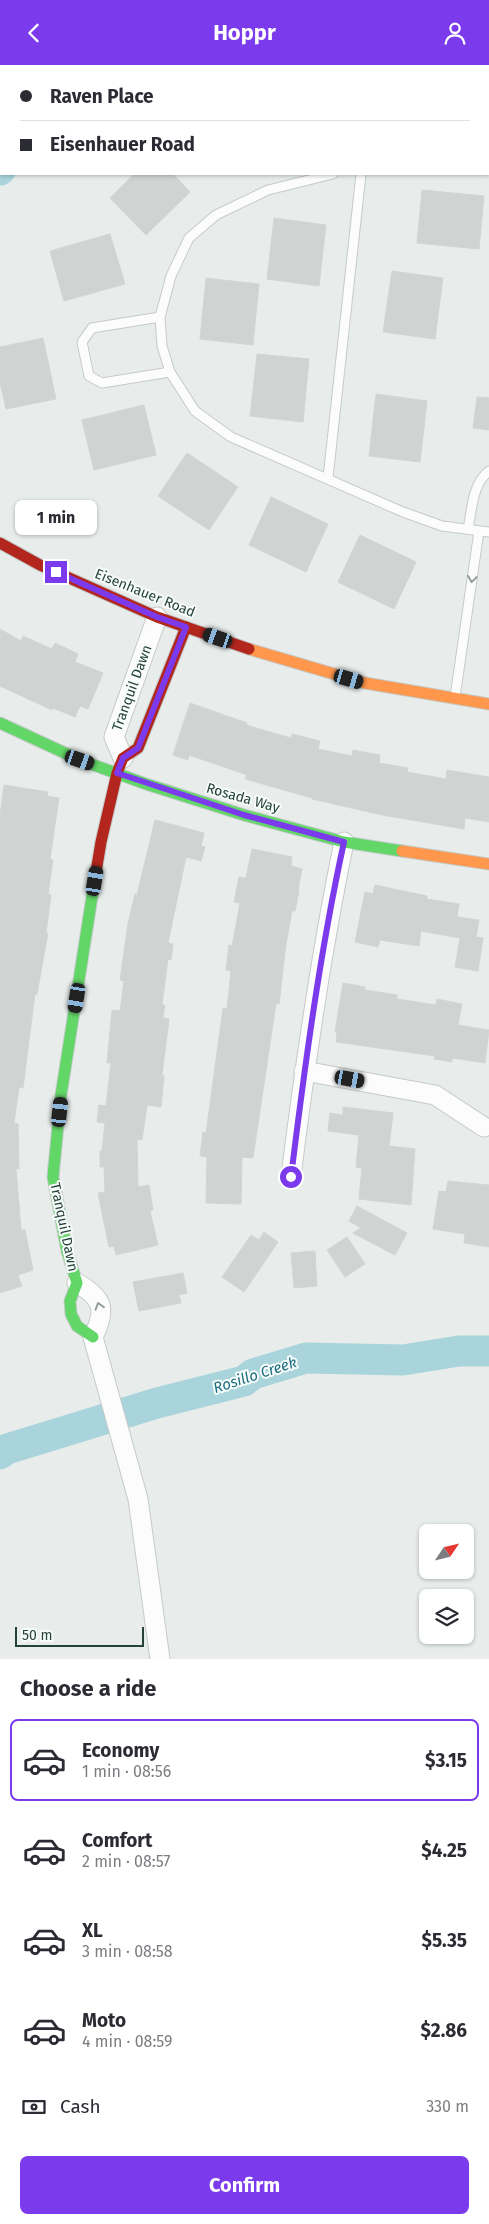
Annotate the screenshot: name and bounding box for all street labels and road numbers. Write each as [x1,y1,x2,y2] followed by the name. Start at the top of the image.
[92,565,198,621] street label: Eisenhauer Road
[109,643,155,733] street label: Tranquil Dawn
[204,779,282,817] street label: Rosada Way
[46,1181,82,1273] street label: Tranquil Dawn

